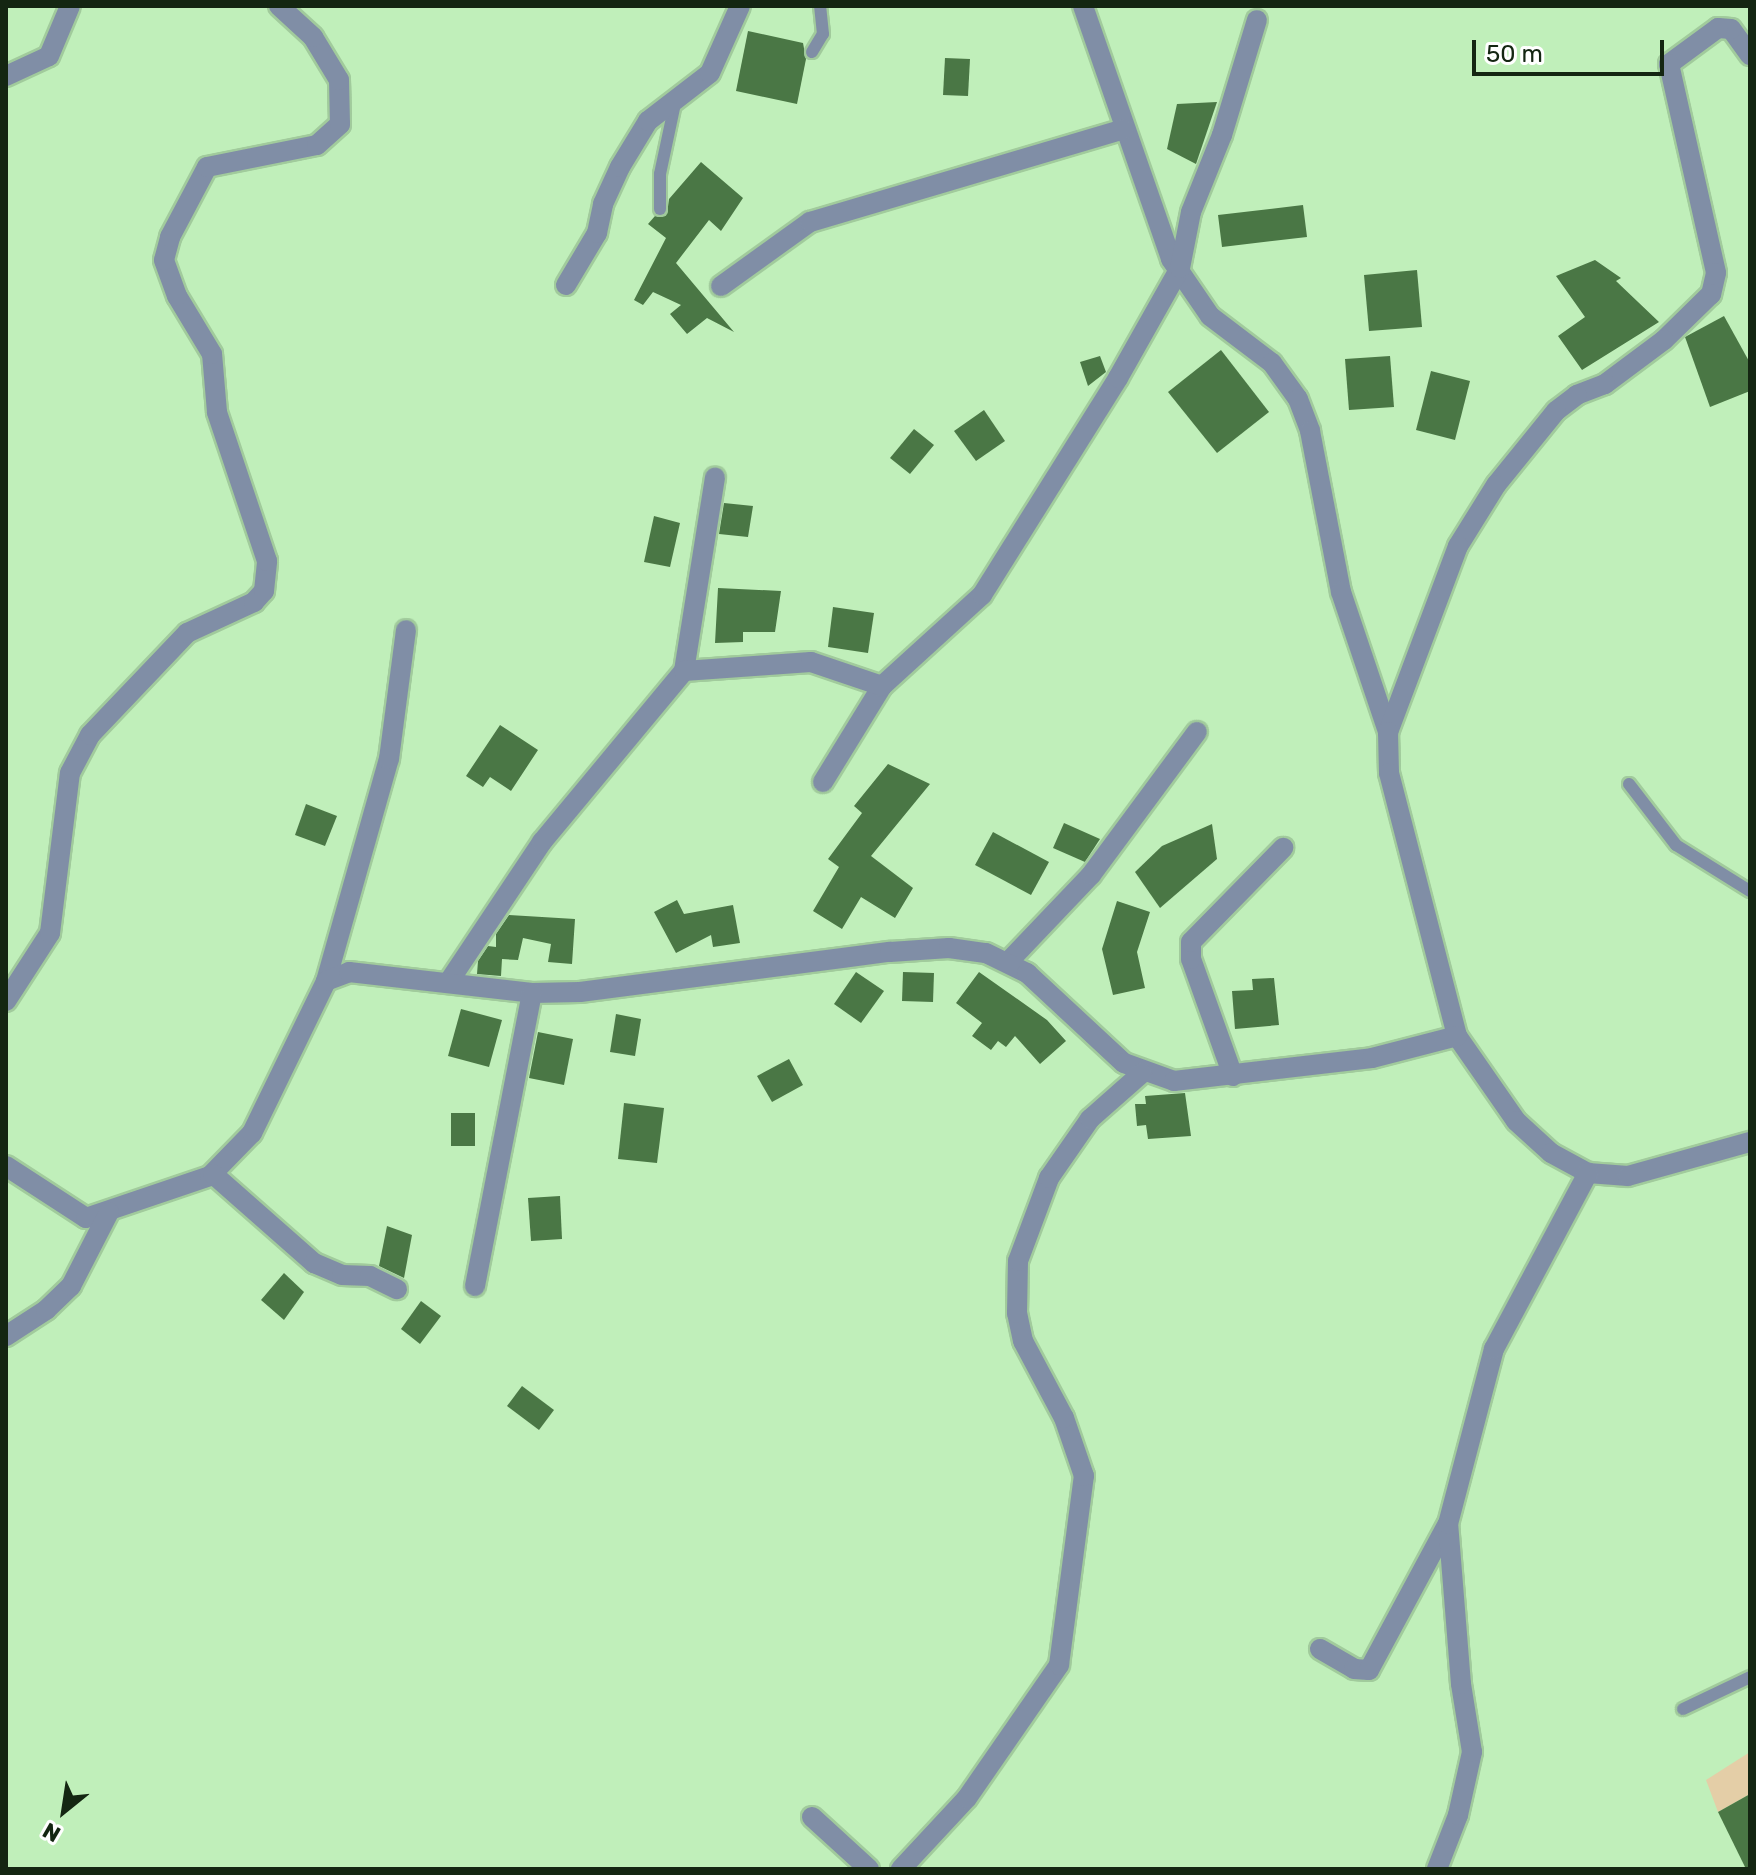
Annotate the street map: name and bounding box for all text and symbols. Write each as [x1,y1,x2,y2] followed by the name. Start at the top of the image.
[1476,24,1668,74] scale bar
[1486,40,1543,68] text: 50 m
[24,1771,104,1851] north arrow
[38,1817,65,1848] text: N

